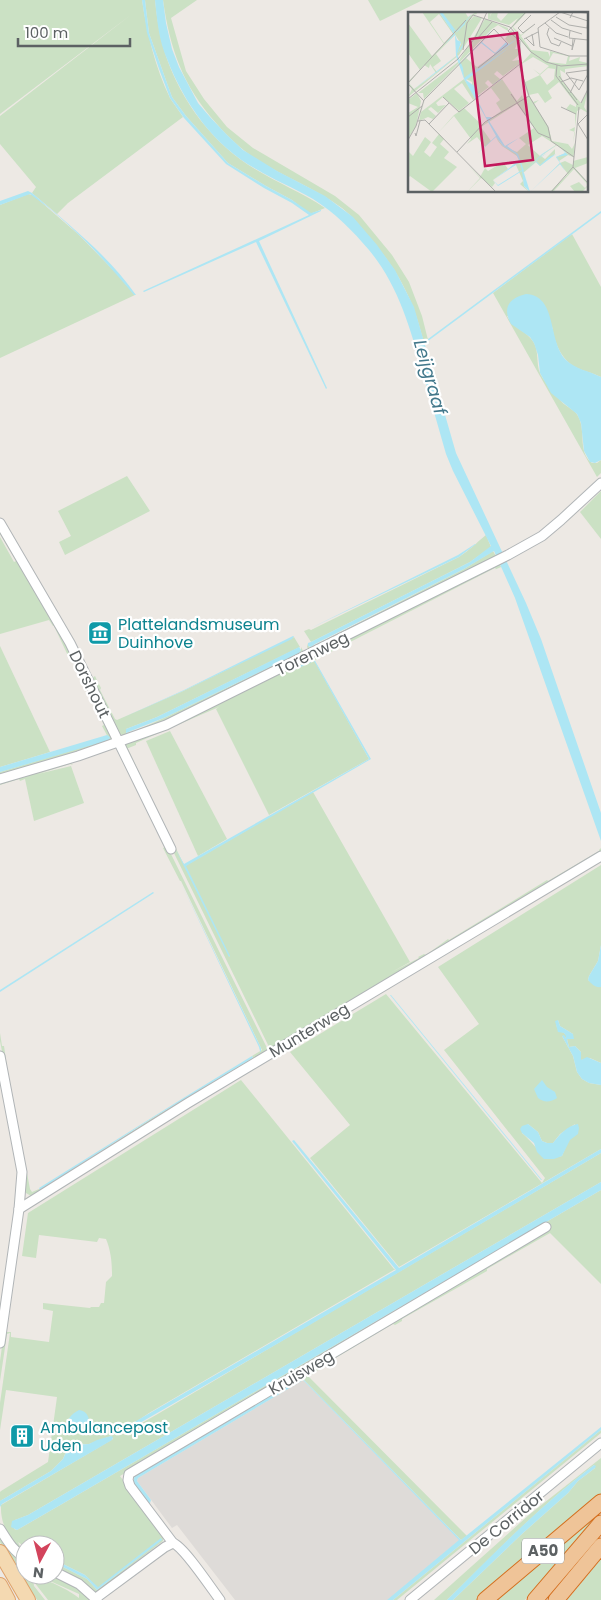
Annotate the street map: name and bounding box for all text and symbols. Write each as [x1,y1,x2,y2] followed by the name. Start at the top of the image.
[408,12,588,192] inset map
[18,15,130,47] scale bar
[25,22,68,43] text: 100 m
[408,336,453,418] water label: Leijgraaf
[118,613,279,654] place label: Plattelandsmuseum Duinhove
[87,620,113,646] museum icon: Plattelandsmuseum Duinhove
[272,626,353,681] street label: Torenweg
[63,647,116,722] street label: Dorshout
[265,997,354,1063] street label: Munterweg
[264,1344,338,1400] street label: Kruisweg
[40,1416,168,1457] place label: Ambulancepost Uden
[9,1423,35,1449] building icon: Ambulancepost Uden
[464,1485,549,1560] street label: De Corridor
[15,1535,65,1585] north arrow
[522,1538,564,1564] road number: A50
[32,1562,45,1583] text: N

